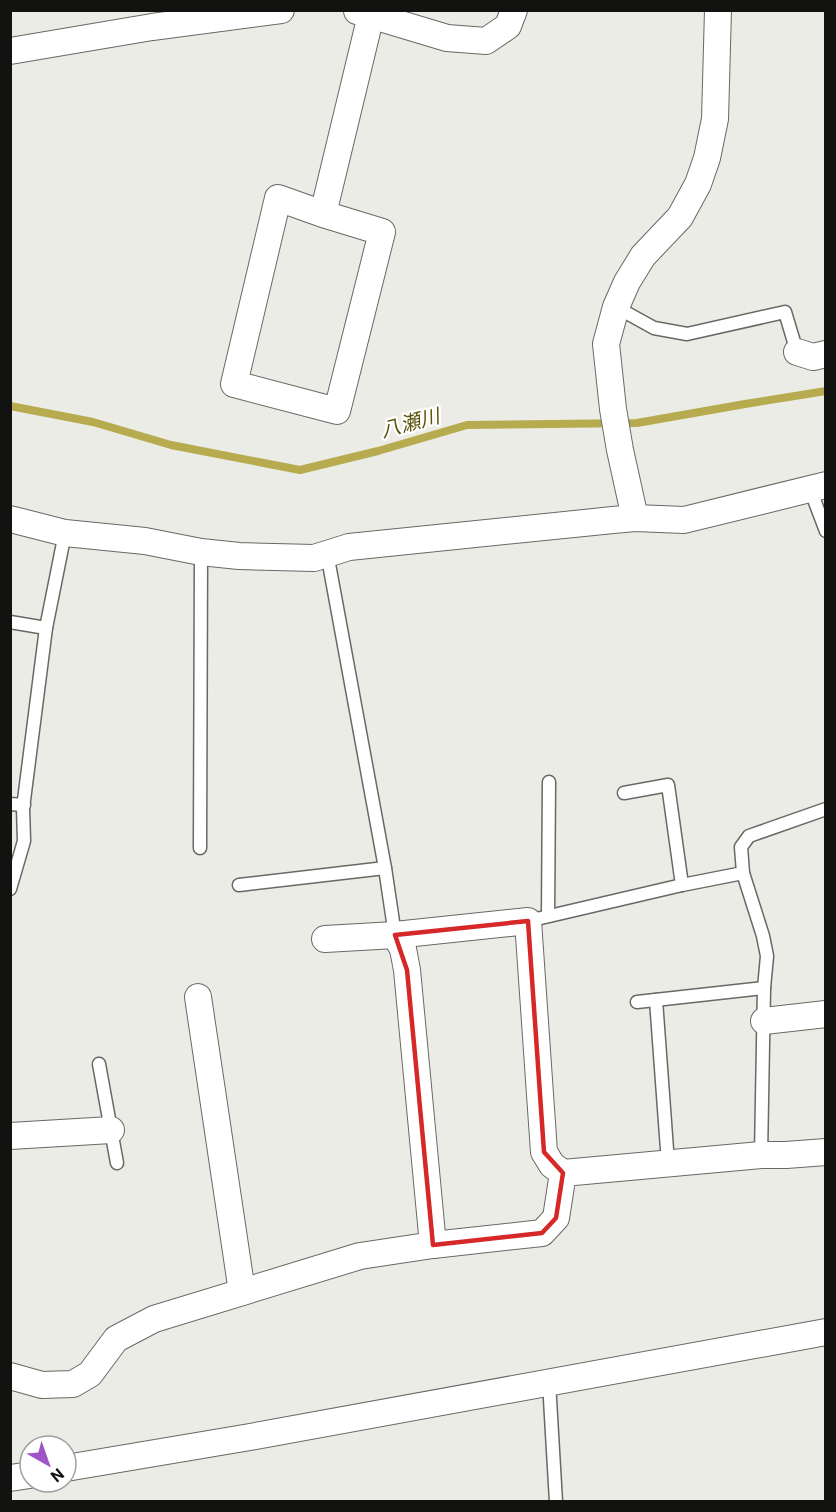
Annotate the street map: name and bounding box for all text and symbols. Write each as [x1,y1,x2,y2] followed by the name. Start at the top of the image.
[378,403,444,442] water label: 八瀬川
[18,1434,78,1494] north arrow
[47,1464,68,1486] text: N

